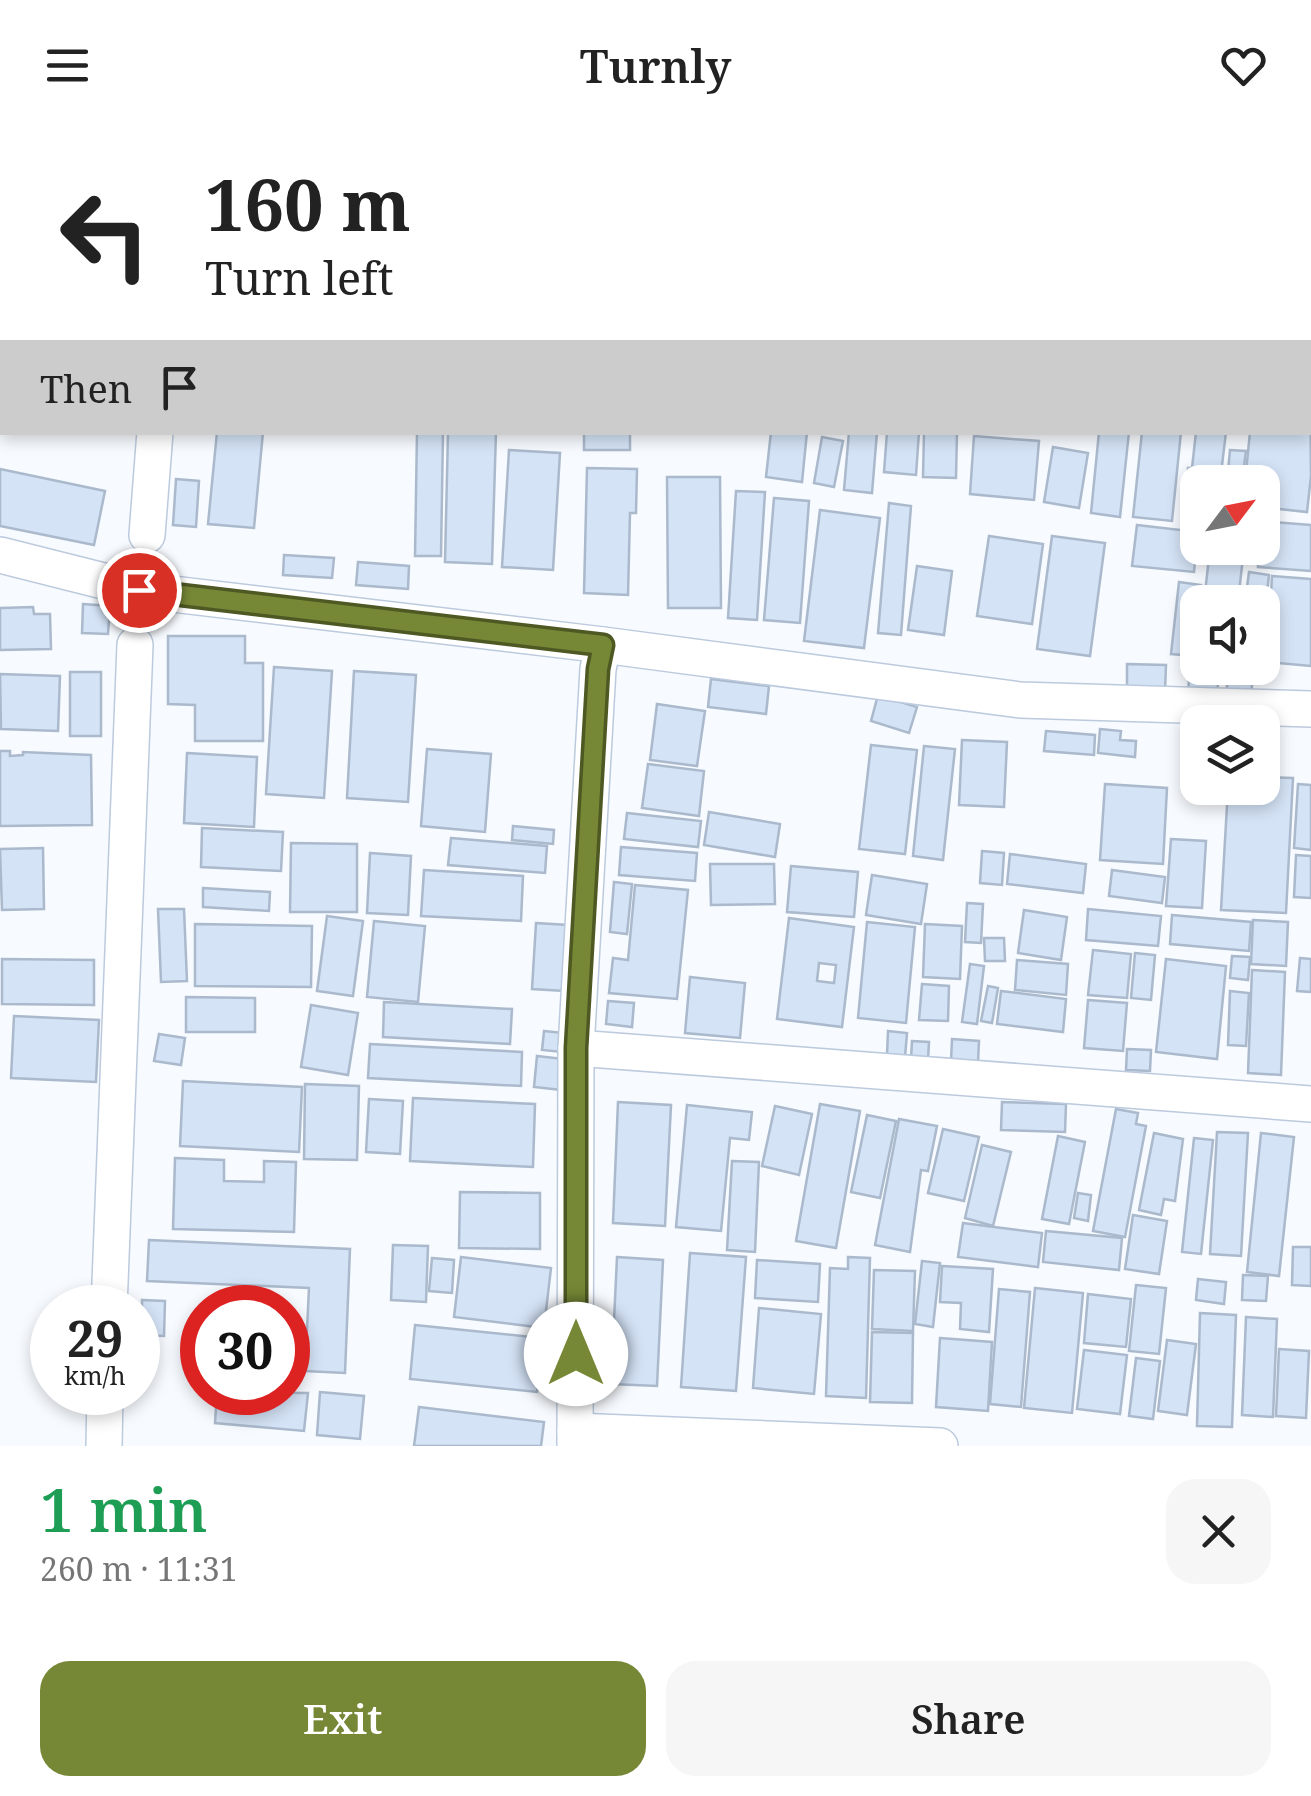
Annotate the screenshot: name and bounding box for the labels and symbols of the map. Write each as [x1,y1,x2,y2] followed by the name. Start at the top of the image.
[1180,465,1280,565] north arrow
[97,548,182,633] pin
[180,1285,310,1415] speed limit sign: 30
[524,1302,628,1406] position arrow

